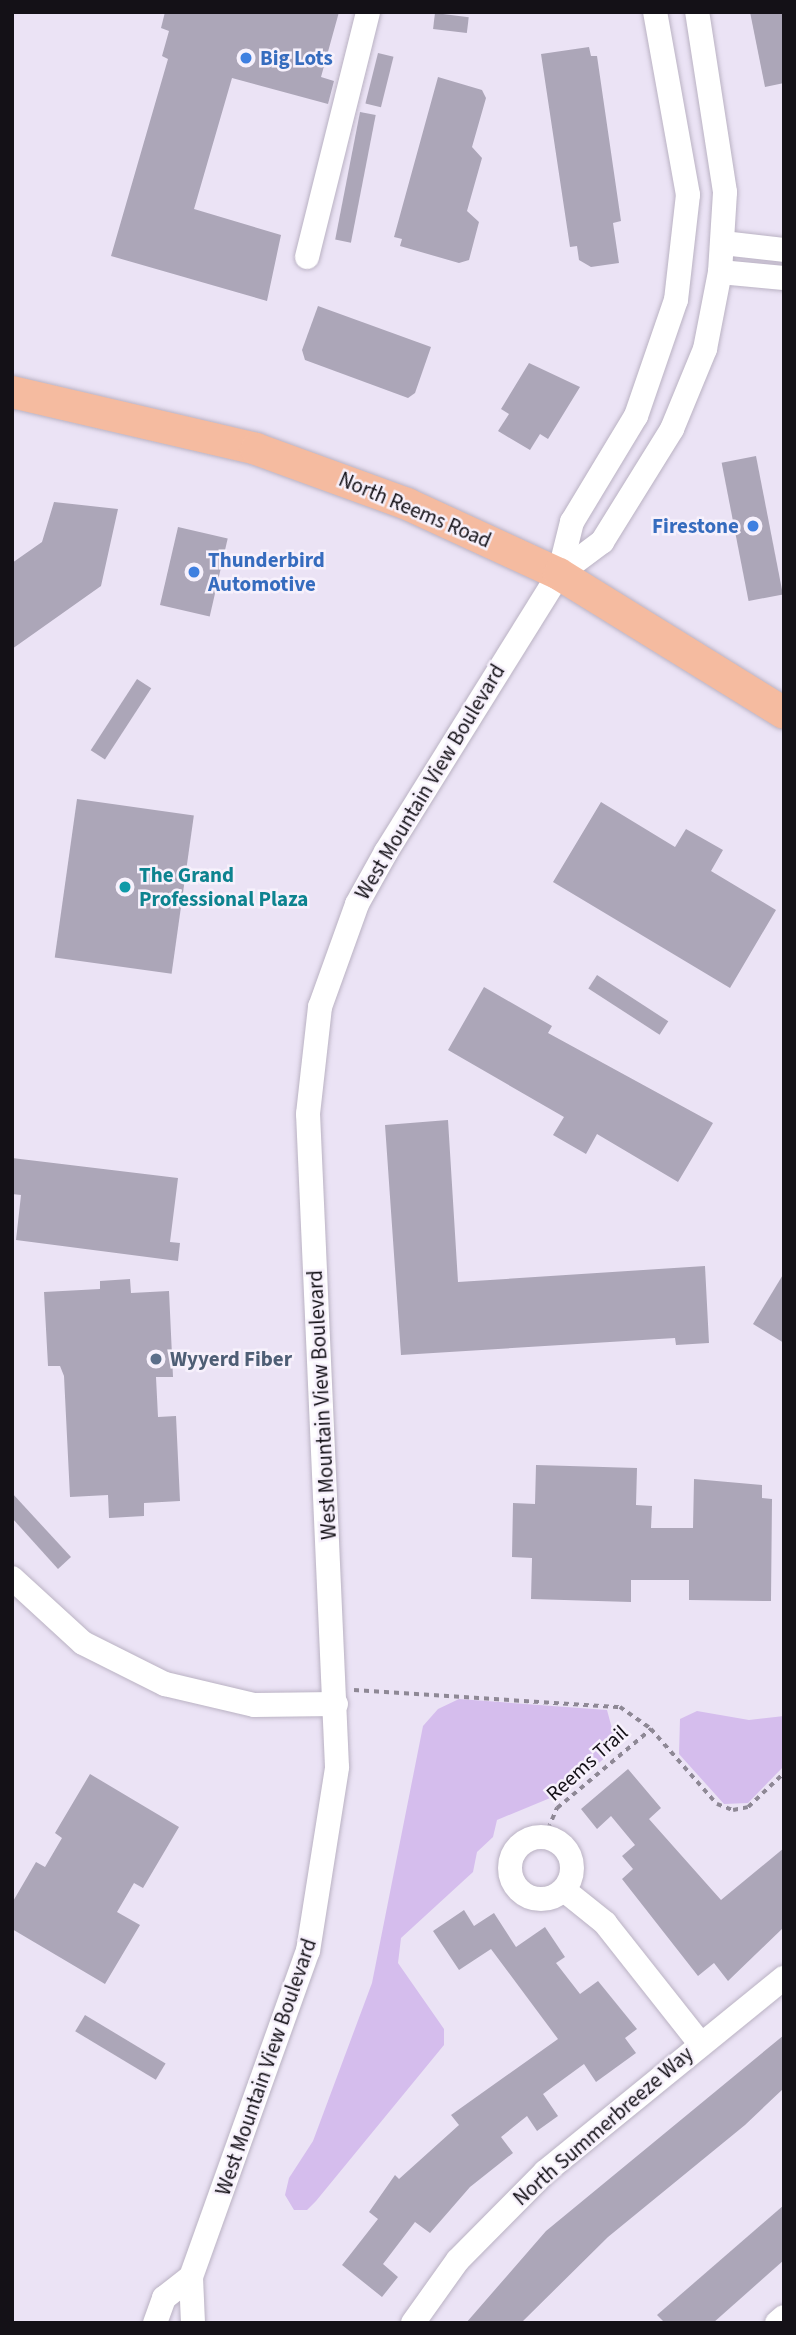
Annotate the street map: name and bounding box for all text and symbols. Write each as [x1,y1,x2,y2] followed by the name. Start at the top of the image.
[260,45,333,71] place label: Big Lots
[238,50,254,66] marker: Big Lots
[335,467,495,553] street label: North Reems Road
[652,513,739,539] place label: Firestone
[745,518,761,534] marker: Firestone
[208,547,325,597] place label: Thunderbird Automotive
[186,564,202,580] marker: Thunderbird Automotive
[350,660,510,904] street label: West Mountain View Boulevard
[139,862,308,912] place label: The Grand Professional Plaza
[117,879,133,895] marker: The Grand Professional Plaza
[302,1270,342,1540] street label: West Mountain View Boulevard
[170,1346,292,1372] place label: Wyyerd Fiber
[148,1351,164,1367] marker: Wyyerd Fiber
[541,1720,633,1806] street label: Reems Trail
[210,1935,322,2199] street label: West Mountain View Boulevard
[508,2041,698,2211] street label: North Summerbreeze Way

